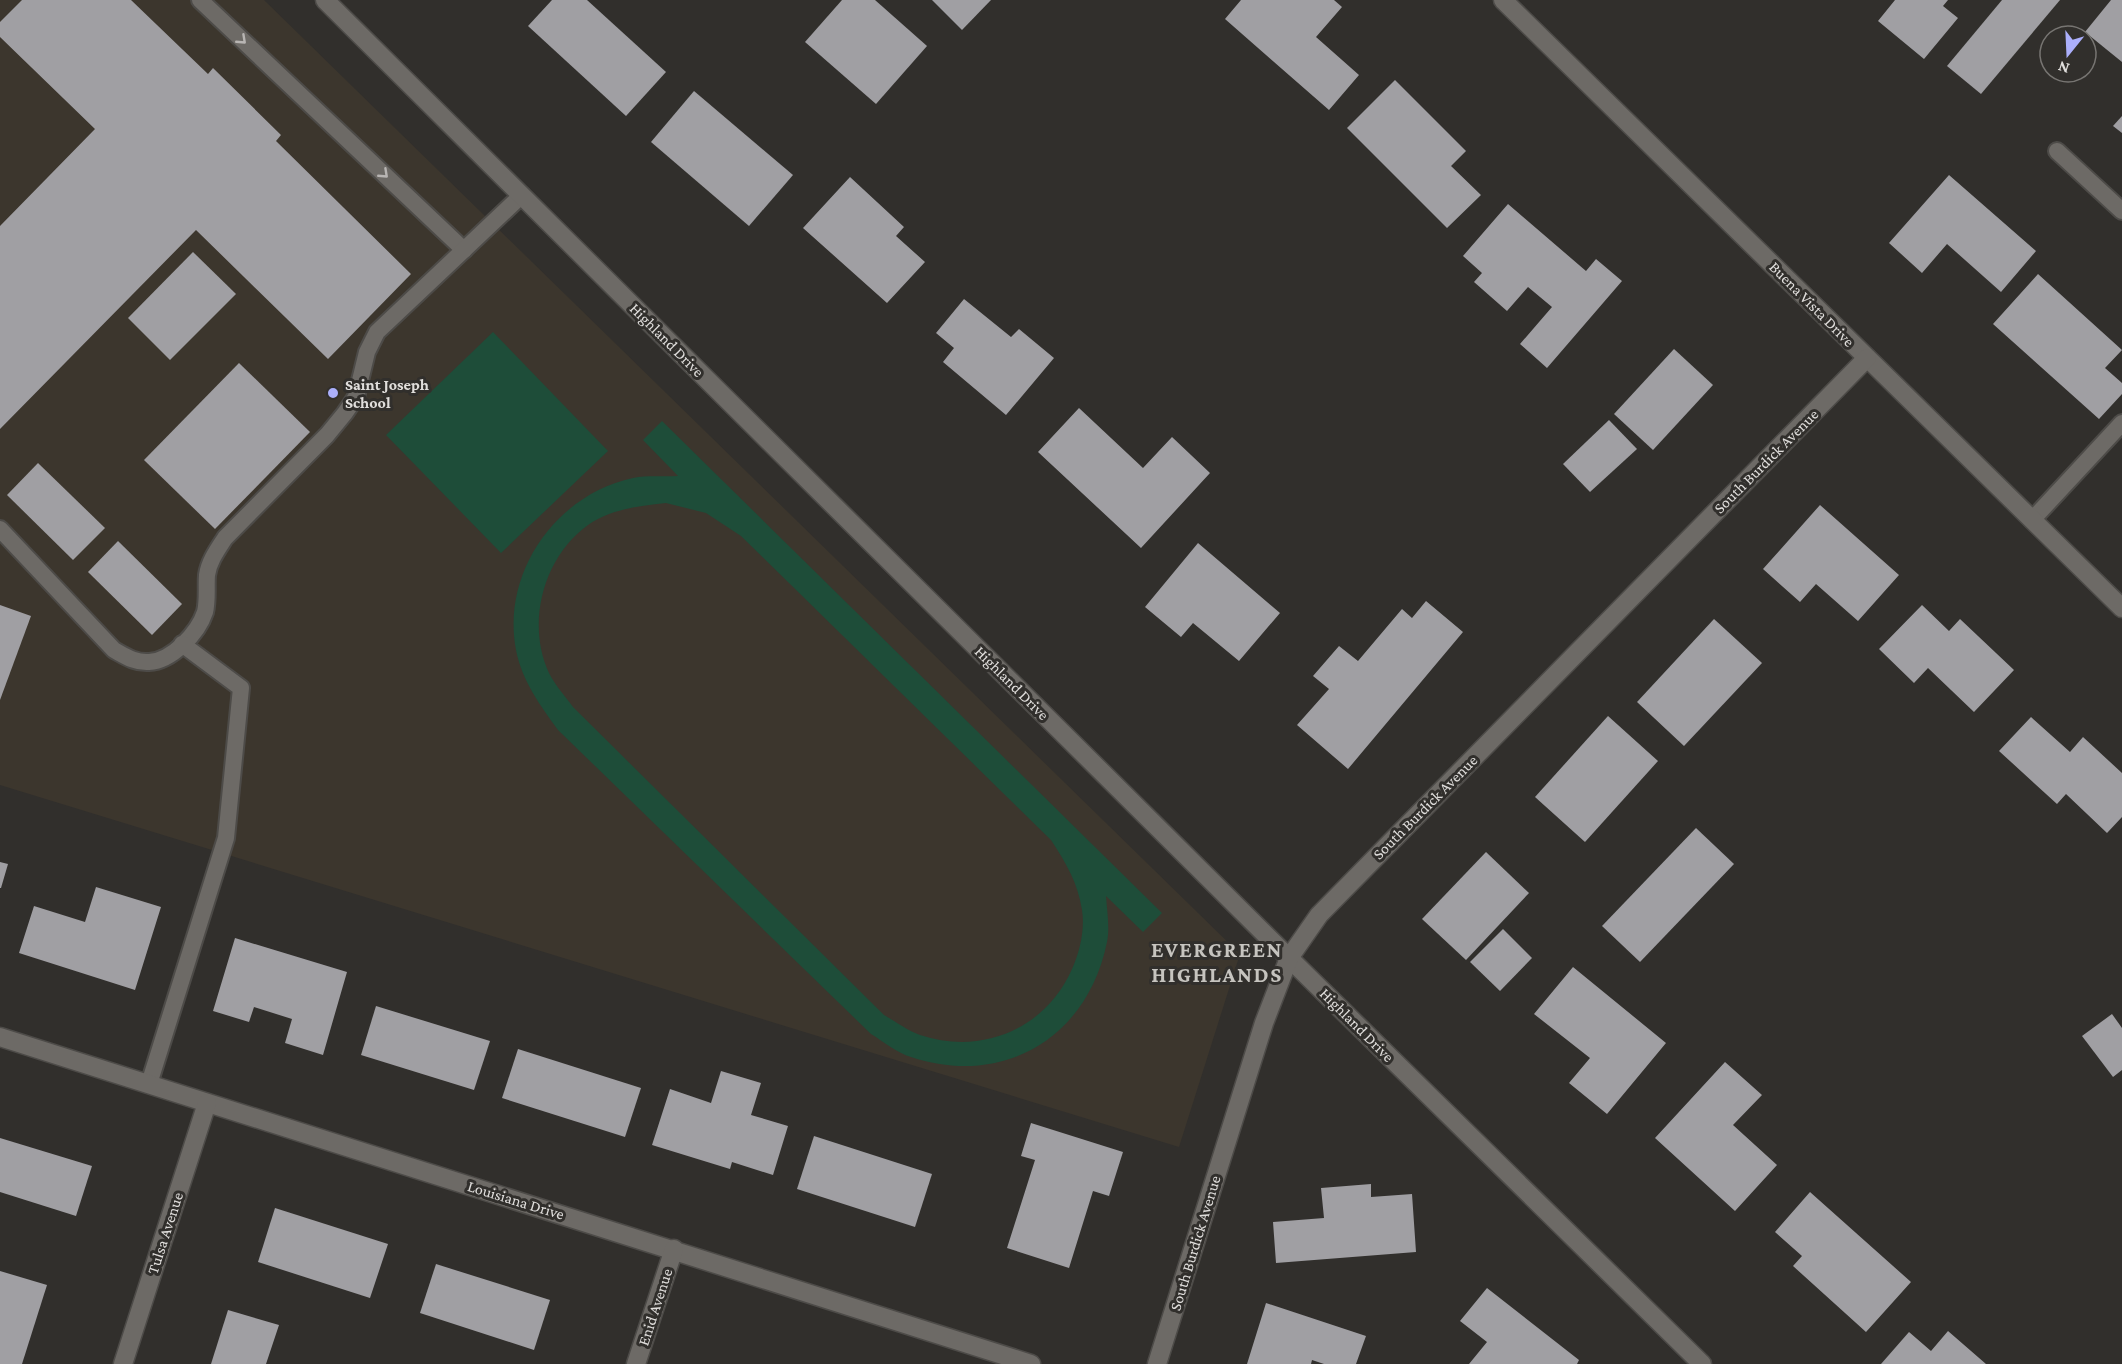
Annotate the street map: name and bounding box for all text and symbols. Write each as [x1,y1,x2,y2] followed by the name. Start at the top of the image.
[2038,24,2098,84] north arrow
[235,33,246,44] one-way arrow
[2056,58,2071,78] text: N
[377,167,387,178] one-way arrow
[1766,258,1858,350] street label: Buena Vista Drive
[626,300,707,381] street label: Highland Drive
[345,376,429,411] place label: Saint Joseph School
[326,386,340,400] marker: Saint Joseph School
[1710,405,1822,517] street label: South Burdick Avenue
[971,643,1052,724] street label: Highland Drive
[1369,751,1481,863] street label: South Burdick Avenue
[1151,937,1283,987] district label: EVERGREEN HIGHLANDS
[1316,985,1397,1066] street label: Highland Drive
[1166,1173,1224,1313] street label: South Burdick Avenue
[466,1177,566,1223] street label: Louisiana Drive
[144,1190,186,1276] street label: Tulsa Avenue
[635,1266,675,1348] street label: Enid Avenue

